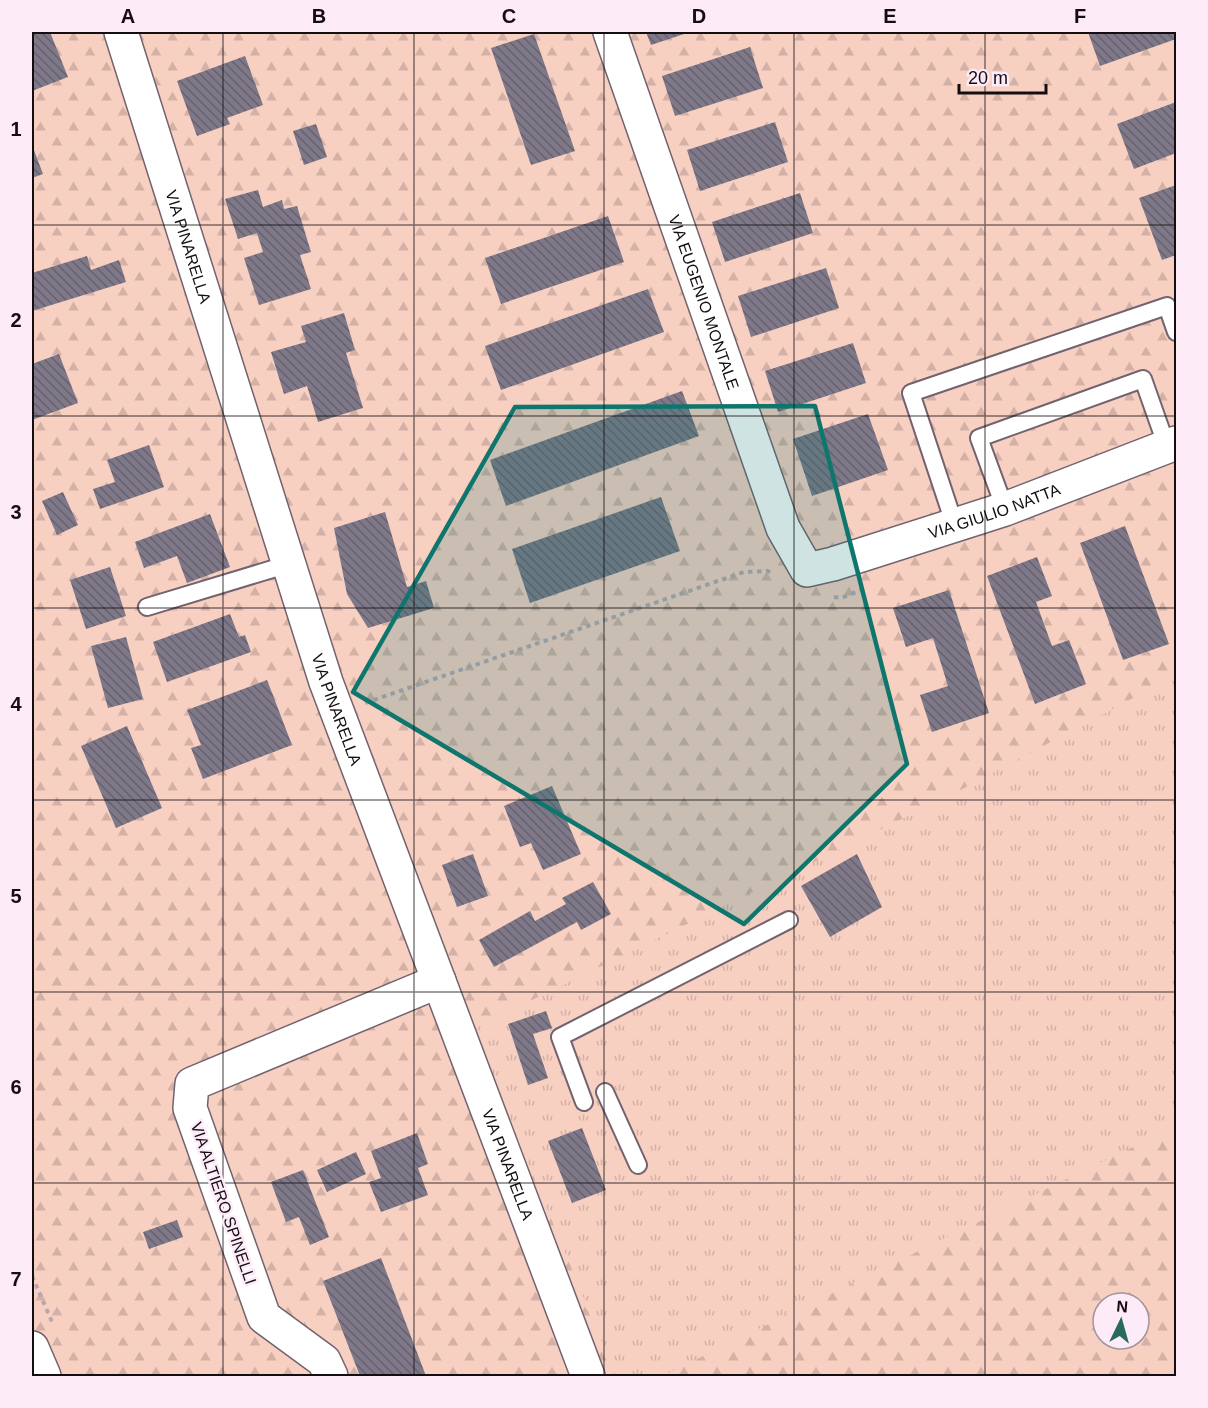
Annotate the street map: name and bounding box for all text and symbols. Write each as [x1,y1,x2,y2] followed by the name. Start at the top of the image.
[121,5,135,27] text: A
[312,5,326,27] text: B
[502,5,516,27] text: C
[692,5,706,27] text: D
[883,5,897,27] text: E
[1074,5,1086,27] text: F
[959,57,1046,95] scale bar
[968,68,1008,88] text: 20 m
[10,118,22,140] text: 1
[162,188,214,306] street label: VIA PINARELLA
[665,213,742,392] street label: VIA EUGENIO MONTALE
[10,309,22,331] text: 2
[926,480,1063,542] street label: VIA GIULIO NATTA
[10,501,22,523] text: 3
[309,652,365,768] street label: VIA PINARELLA
[10,693,22,715] text: 4
[10,885,22,907] text: 5
[10,1076,22,1098] text: 6
[479,1106,536,1223] street label: VIA PINARELLA
[188,1120,259,1287] street label: VIA ALTIERO SPINELLI
[10,1268,22,1290] text: 7
[1091,1291,1151,1351] north arrow
[1116,1298,1129,1316] text: N

